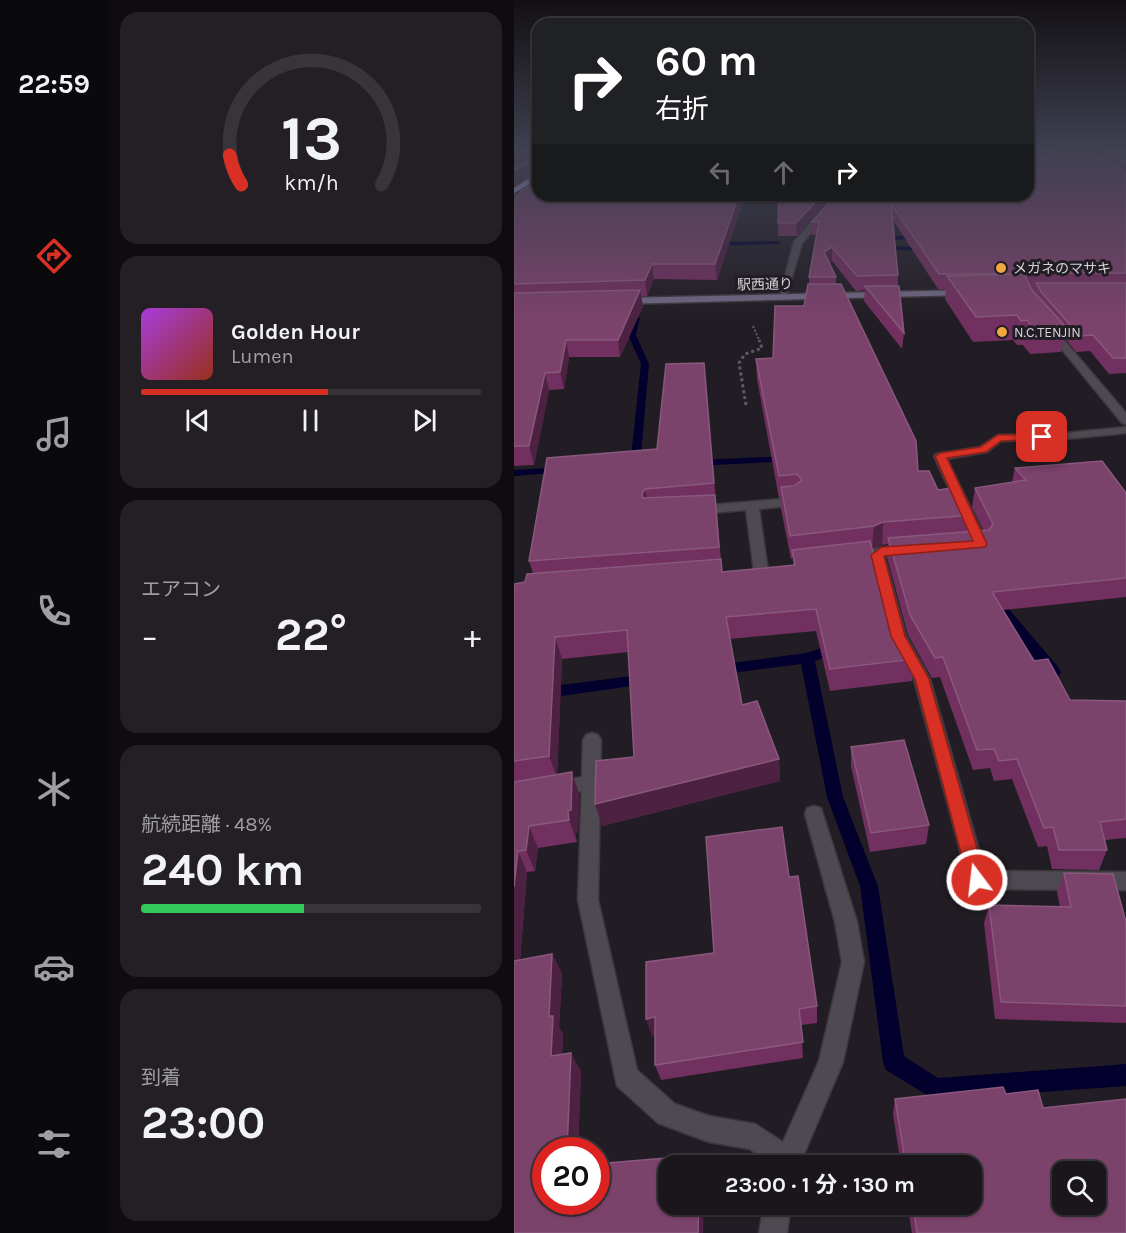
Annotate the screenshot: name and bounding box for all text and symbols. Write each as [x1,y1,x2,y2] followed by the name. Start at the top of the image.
[655,36,758,86] text: 60 m
[556,42,634,120] icon: right
[18,68,90,100] text: 22:59
[655,93,709,125] text: 右折
[280,102,342,175] text: 13
[704,156,737,189] icon: left
[767,156,800,189] icon: ahead
[830,156,863,189] icon: right
[284,170,338,195] text: km/h
[33,235,75,277] icon: directions
[1013,260,1111,277] place label: メガネのマサキ
[994,261,1008,275] marker: メガネのマサキ
[737,276,793,293] street label: 駅西通り
[231,319,360,345] text: Golden Hour
[1014,324,1081,341] place label: N.C.TENJIN
[995,325,1009,339] marker: N.C.TENJIN
[231,345,294,368] text: Lumen
[181,404,214,437] icon: previous
[294,404,327,437] icon: pause
[408,404,441,437] icon: next
[1016,411,1067,462] pin
[33,413,75,455] icon: music
[1025,420,1058,453] icon: arrive
[141,578,221,601] text: エアコン
[33,590,75,632] icon: phone
[275,609,347,661] text: 22°
[141,617,158,655] text: −
[464,617,481,655] text: +
[33,768,75,810] icon: climate
[141,813,272,836] text: 航続距離 · 48%
[141,844,304,896] text: 240 km
[945,848,1009,912] position arrow
[33,946,75,988] icon: car
[141,1066,181,1089] text: 到着
[141,1097,265,1149] text: 23:00
[33,1123,75,1165] icon: filters
[532,1137,610,1215] speed limit sign: 20
[1052,1161,1106,1215] map controls
[1052,1161,1106,1215] button: search
[725,1172,915,1198] text: 23:00 · 1 分 · 130 m

